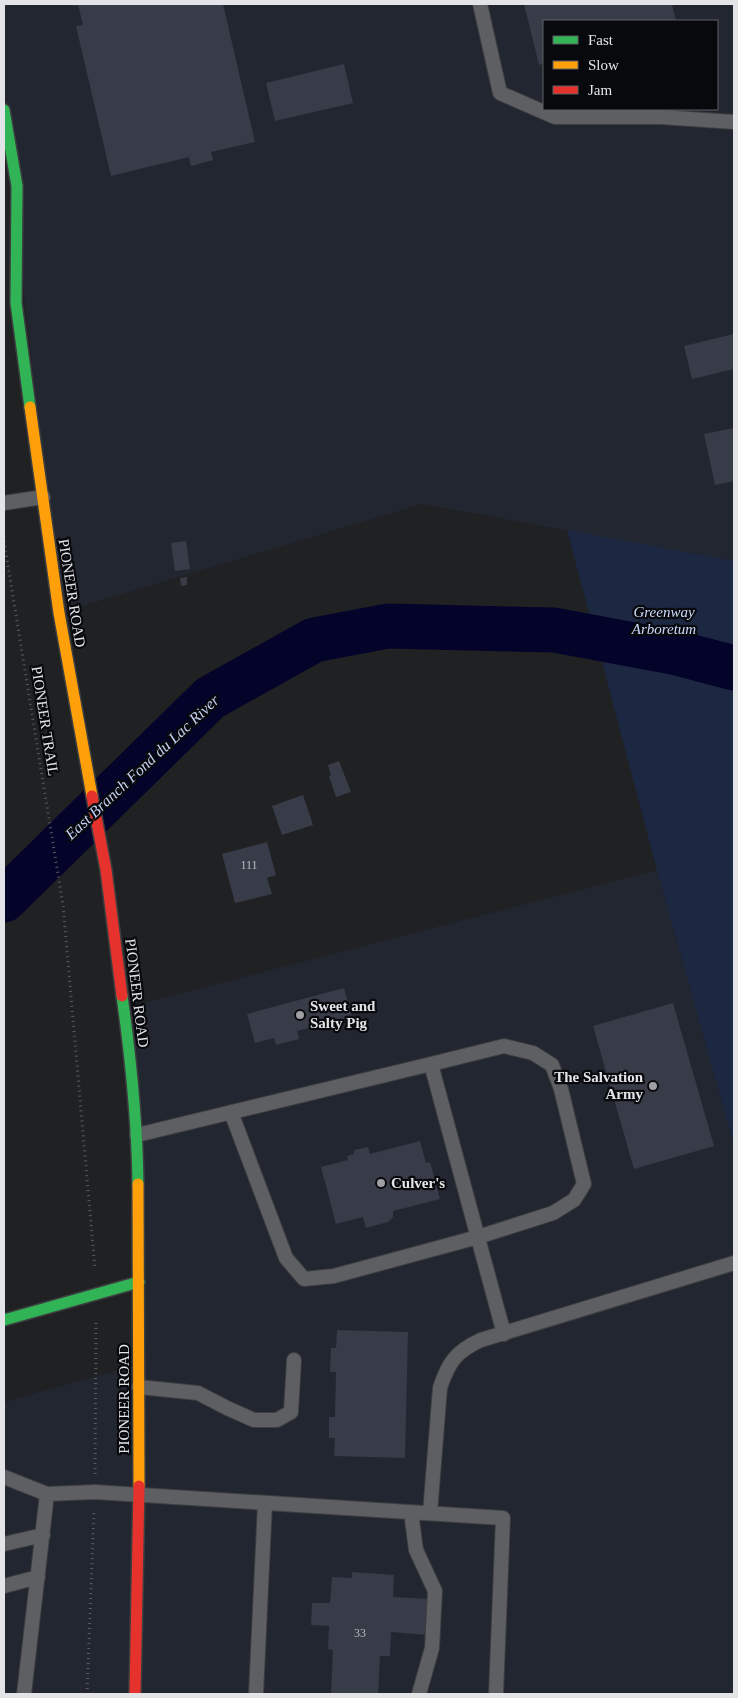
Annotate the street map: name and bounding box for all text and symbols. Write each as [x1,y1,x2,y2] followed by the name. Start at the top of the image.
[543,20,718,110] legend
[588,32,614,48] text: Fast
[588,57,619,73] text: Slow
[588,82,612,98] text: Jam
[56,538,88,649] street label: PIONEER ROAD
[631,604,696,637] park label: Greenway Arboretum
[28,665,62,777] street label: PIONEER TRAIL
[61,691,223,843] water label: East Branch Fond du Lac River
[240,858,258,872] house number: 111
[122,938,152,1049] street label: PIONEER ROAD
[310,998,376,1031] place label: Sweet and Salty Pig
[294,1009,306,1021] marker: Sweet and Salty Pig
[554,1069,644,1102] place label: The Salvation Army
[647,1080,659,1092] marker: The Salvation Army
[391,1175,445,1191] place label: Culver's
[375,1177,387,1189] marker: Culver's
[116,1344,132,1454] street label: PIONEER ROAD
[354,1626,366,1640] house number: 33

